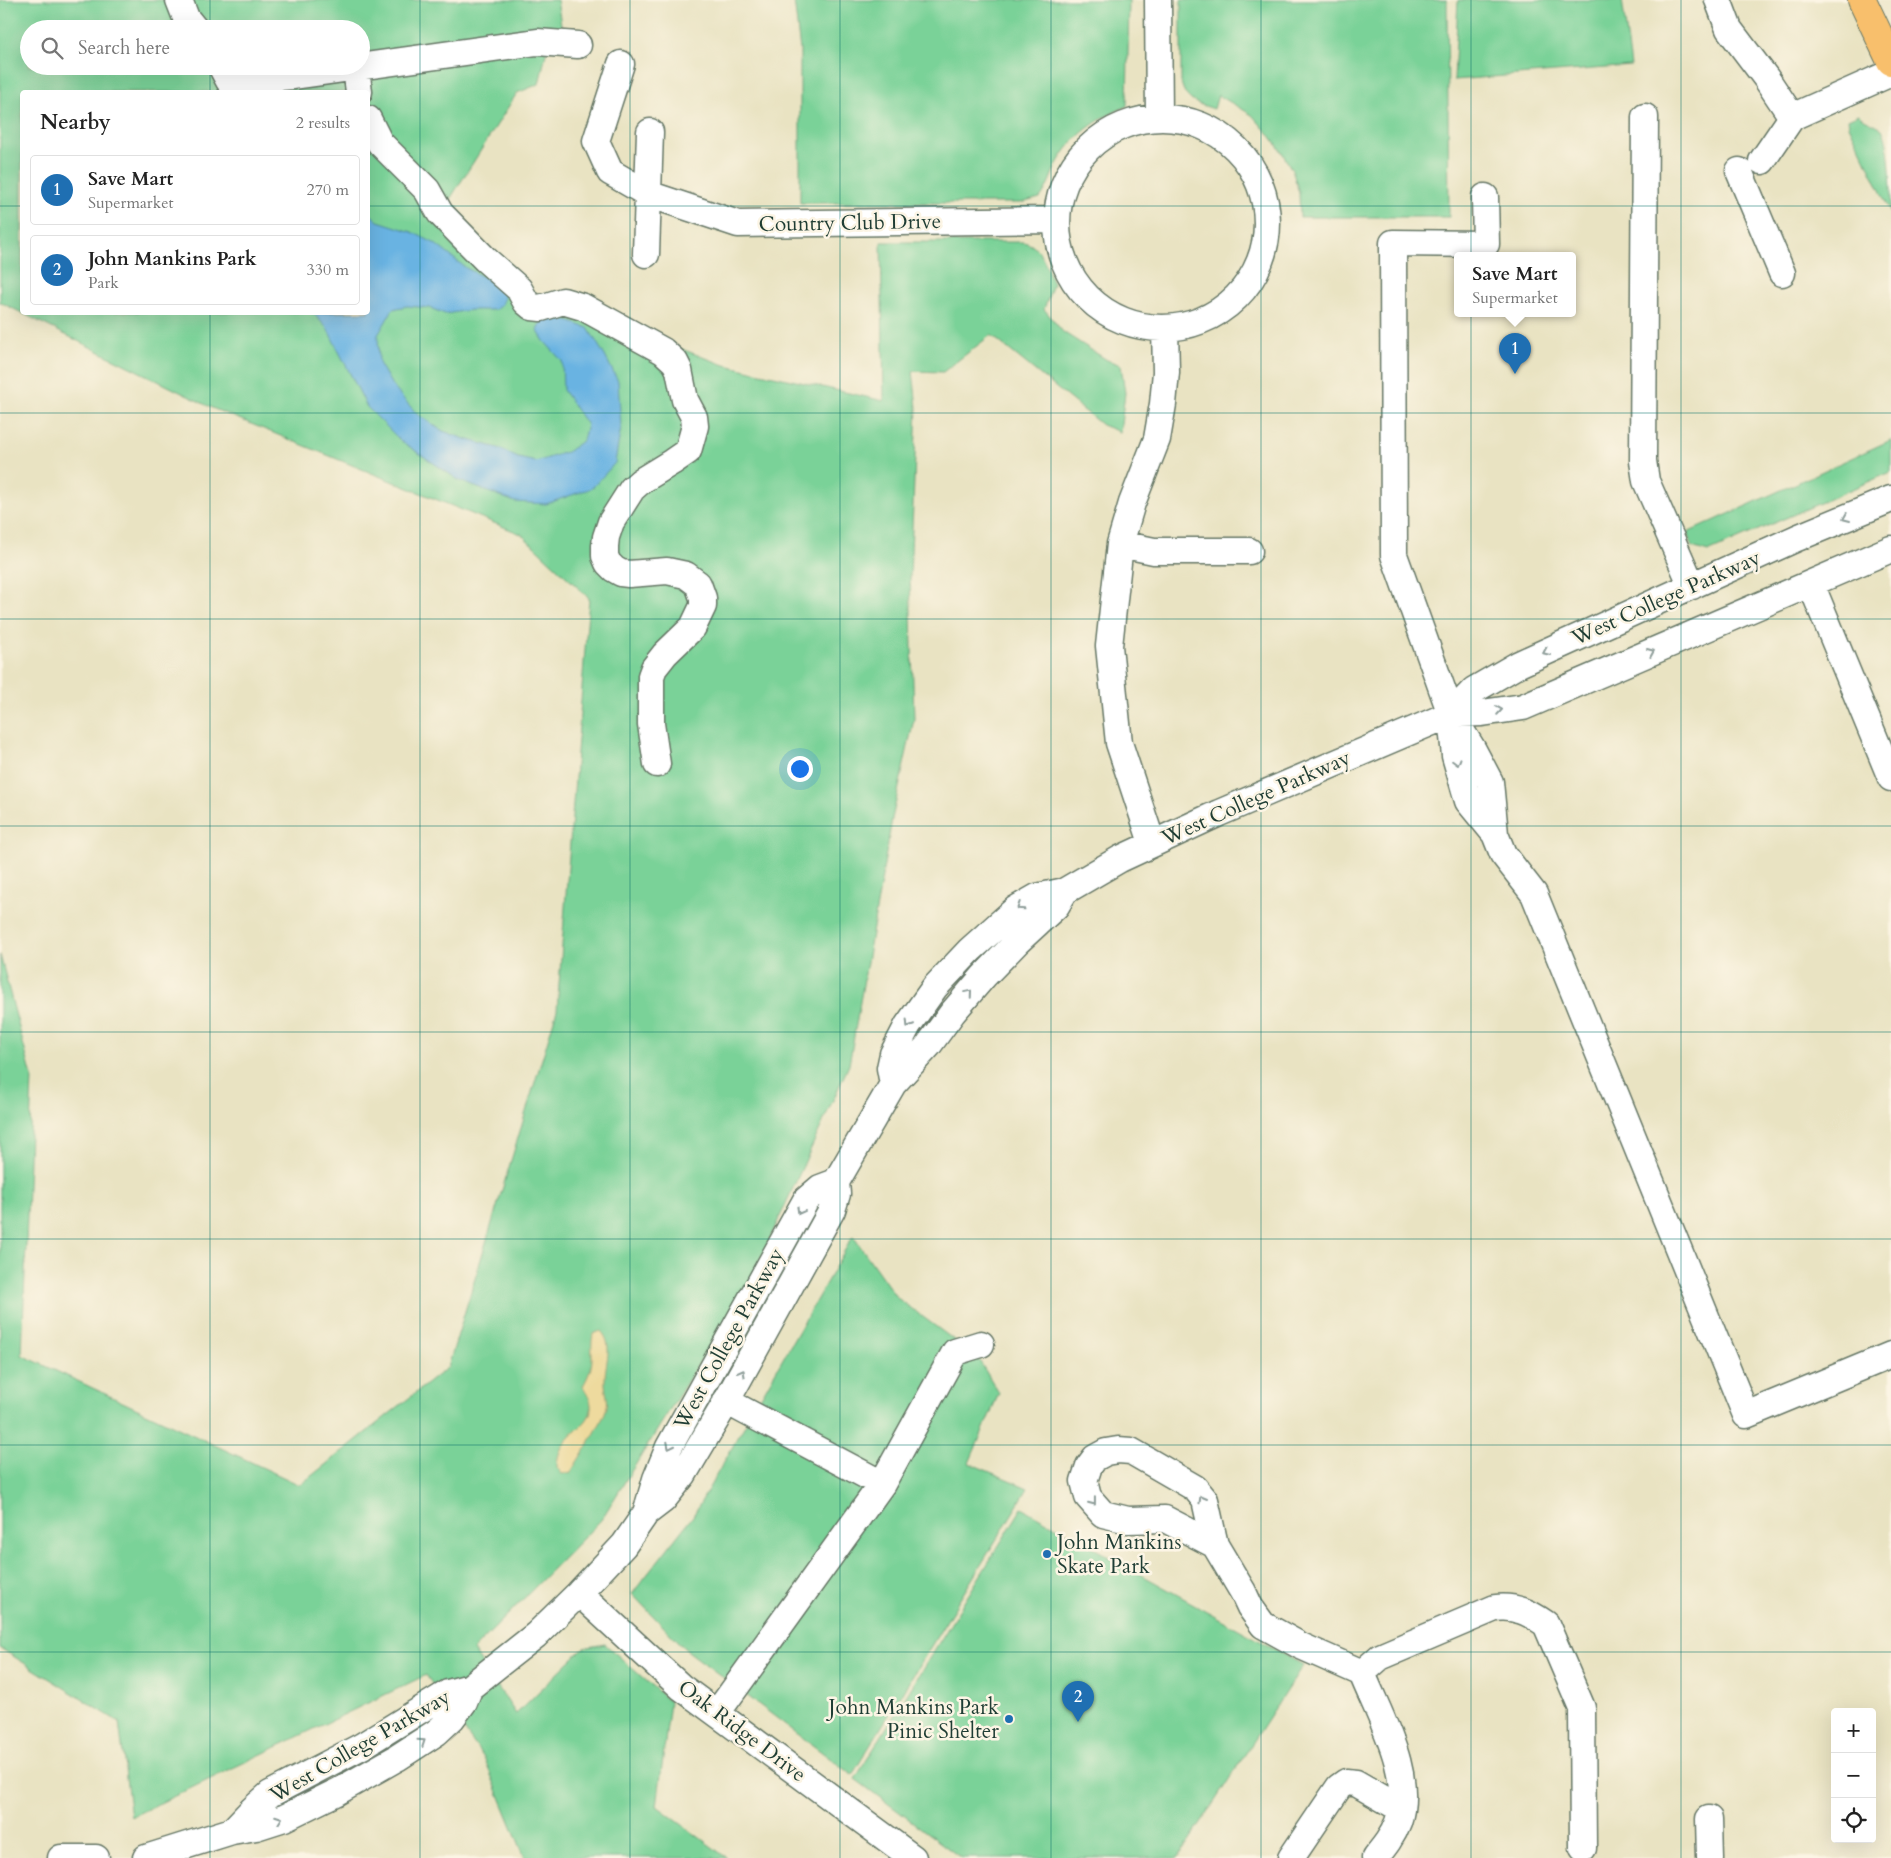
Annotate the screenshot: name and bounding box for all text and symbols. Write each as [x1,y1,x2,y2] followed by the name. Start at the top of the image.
[20,20,370,75] search box
[38,34,66,62] icon: search
[78,35,170,61] text: Search here
[40,108,111,137] text: Nearby
[296,112,350,134] text: 2 results
[88,166,173,192] text: Save Mart
[53,179,61,201] text: 1
[307,179,349,201] text: 270 m
[88,192,174,214] text: Supermarket
[758,207,942,239] street label: Country Club Drive
[88,246,257,272] text: John Mankins Park
[1454,252,1576,317] popup
[53,259,61,281] text: 2
[307,259,349,281] text: 330 m
[1472,261,1557,287] text: Save Mart
[88,272,119,294] text: Park
[1472,287,1558,309] text: Supermarket
[1499,333,1531,374] pin: 1
[1842,511,1851,522] one-way arrow
[1566,543,1765,653] street label: West College Parkway
[1543,646,1552,656] one-way arrow
[1646,648,1654,658] one-way arrow
[1495,706,1504,716] one-way arrow
[1156,743,1355,853] street label: West College Parkway
[787,756,813,782] your location
[1451,758,1461,766] one-way arrow
[1016,901,1026,910] one-way arrow
[963,990,972,999] one-way arrow
[906,1018,915,1028] one-way arrow
[796,1206,806,1215] one-way arrow
[666,1243,791,1436] street label: West College Parkway
[735,1369,745,1378] one-way arrow
[667,1440,677,1449] one-way arrow
[1199,1495,1209,1504] one-way arrow
[1087,1496,1095,1505] one-way arrow
[1054,1528,1181,1581] place label: John Mankins Skate Park
[1041,1548,1053,1560] marker: John Mankins Skate Park
[672,1673,812,1789] street label: Oak Ridge Drive
[1062,1681,1094,1722] pin: 2
[264,1682,456,1810] street label: West College Parkway
[826,1693,1000,1746] place label: John Mankins Park Pinic Shelter
[1831,1708,1876,1843] map controls
[1831,1708,1876,1753] button: +
[1003,1713,1015,1725] marker: John Mankins Park Pinic Shelter
[416,1739,425,1748] one-way arrow
[1831,1753,1876,1798] button: −
[1831,1798,1876,1843] button: locate
[275,1815,283,1825] one-way arrow

